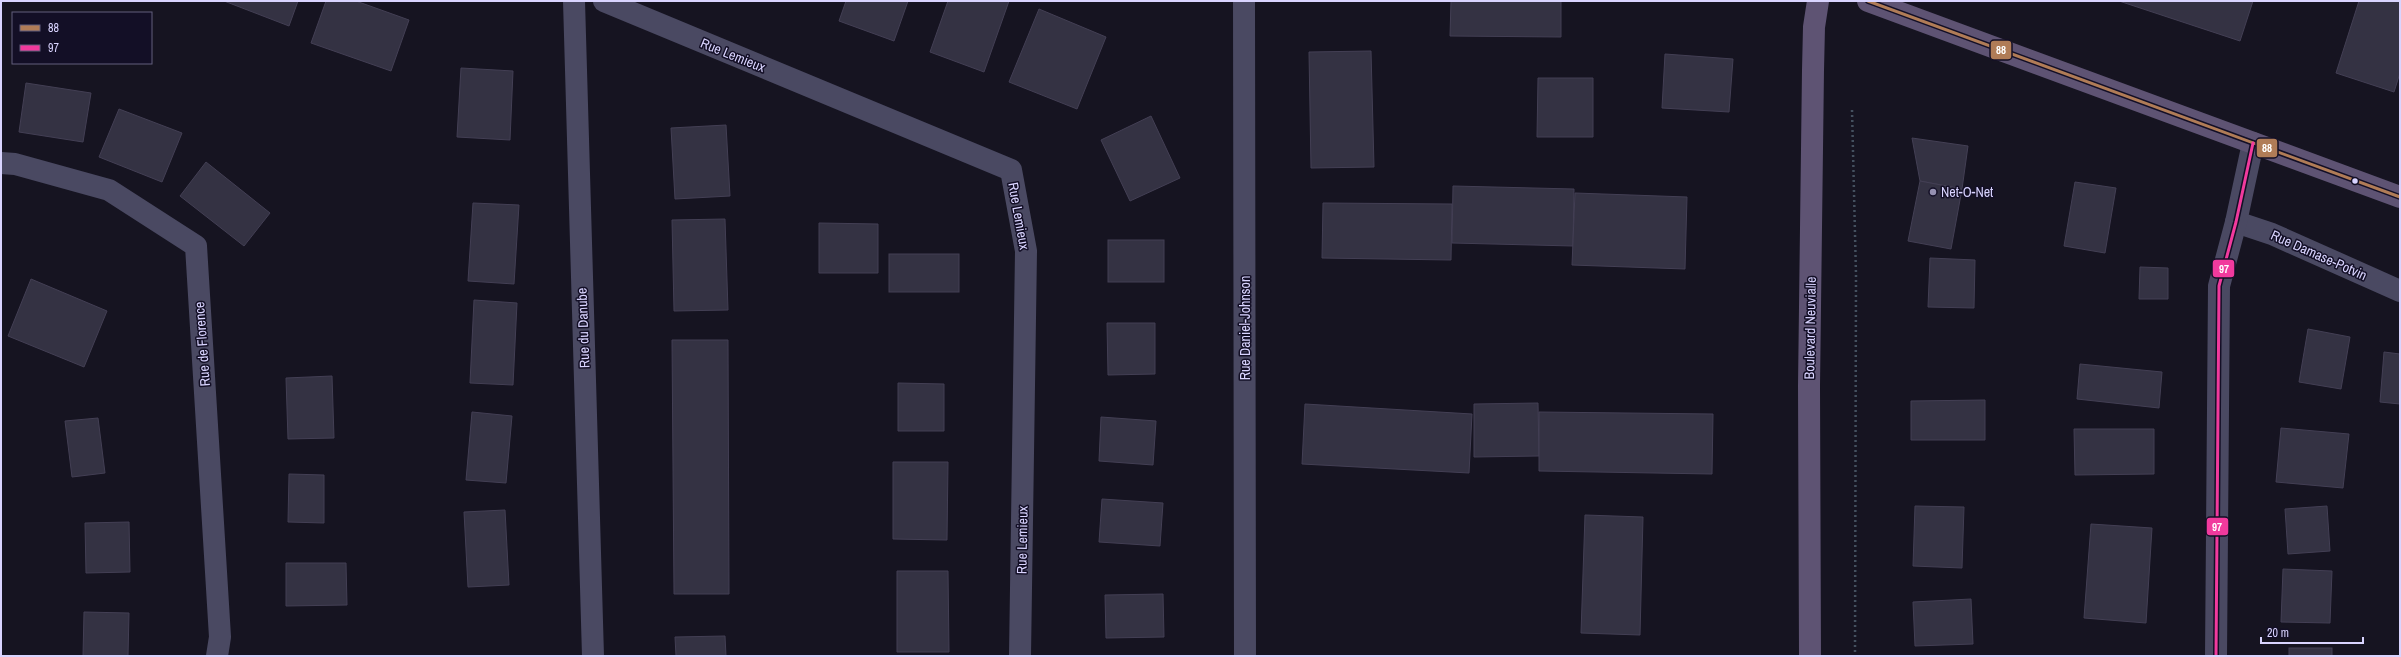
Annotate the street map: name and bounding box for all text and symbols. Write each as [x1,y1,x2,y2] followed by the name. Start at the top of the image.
[12,12,152,64] legend
[48,20,59,36] text: 88
[698,34,768,76] street label: Rue Lemieux
[48,40,59,56] text: 97
[1990,40,2012,60] line badge: 88
[1996,43,2006,57] text: 88
[2256,138,2278,158] line badge: 88
[2262,141,2272,155] text: 88
[2350,176,2360,186] unlabelled marker
[1004,181,1034,251] street label: Rue Lemieux
[1941,183,1993,201] place label: Net-O-Net
[1928,187,1938,197] marker: Net-O-Net
[2268,226,2370,284] street label: Rue Damase-Potvin
[2212,259,2235,278] line badge: 97
[2219,262,2229,276] text: 97
[1236,276,1254,380] street label: Rue Daniel-Johnson
[1800,276,1820,380] street label: Boulevard Neuvialle
[573,287,593,369] street label: Rue du Danube
[190,301,214,387] street label: Rue de Florence
[1012,505,1032,574] street label: Rue Lemieux
[2206,517,2229,536] line badge: 97
[2212,520,2222,534] text: 97
[2261,619,2363,645] scale bar
[2267,625,2289,641] text: 20 m

